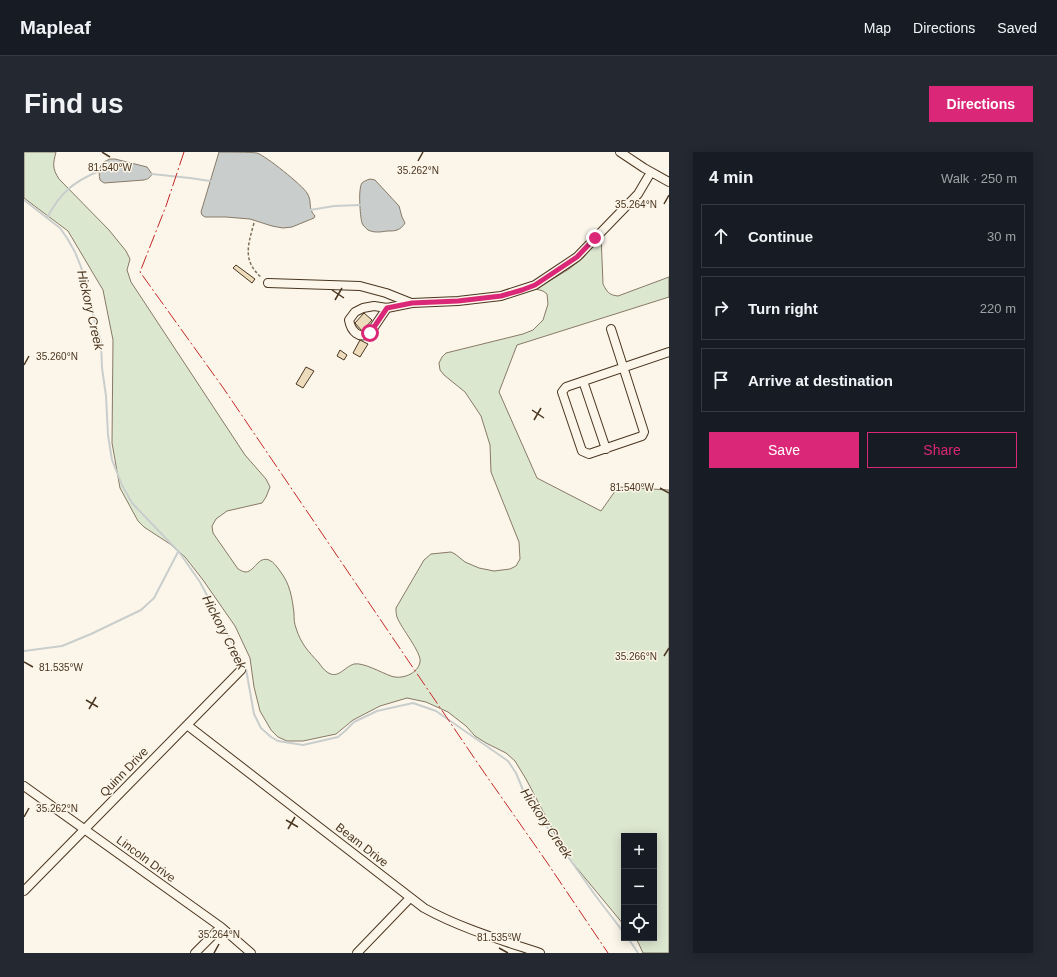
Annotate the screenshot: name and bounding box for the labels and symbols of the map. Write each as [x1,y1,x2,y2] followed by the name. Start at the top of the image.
[88,162,133,173] text: 81.540°W
[397,165,439,176] text: 35.262°N
[615,199,657,210] text: 35.264°N
[586,229,604,247] route end
[74,269,107,353] water label: Hickory Creek
[361,324,379,342] route start
[36,351,78,362] text: 35.260°N
[610,482,655,493] text: 81.540°W
[199,592,250,673] water label: Hickory Creek
[615,651,657,662] text: 35.266°N
[39,662,84,673] text: 81.535°W
[97,744,151,800] street label: Quinn Drive
[518,785,576,863] water label: Hickory Creek
[36,803,78,814] text: 35.262°N
[333,820,391,870] street label: Beam Drive
[114,833,178,885] street label: Lincoln Drive
[198,929,240,940] text: 35.264°N
[477,932,522,943] text: 81.535°W

